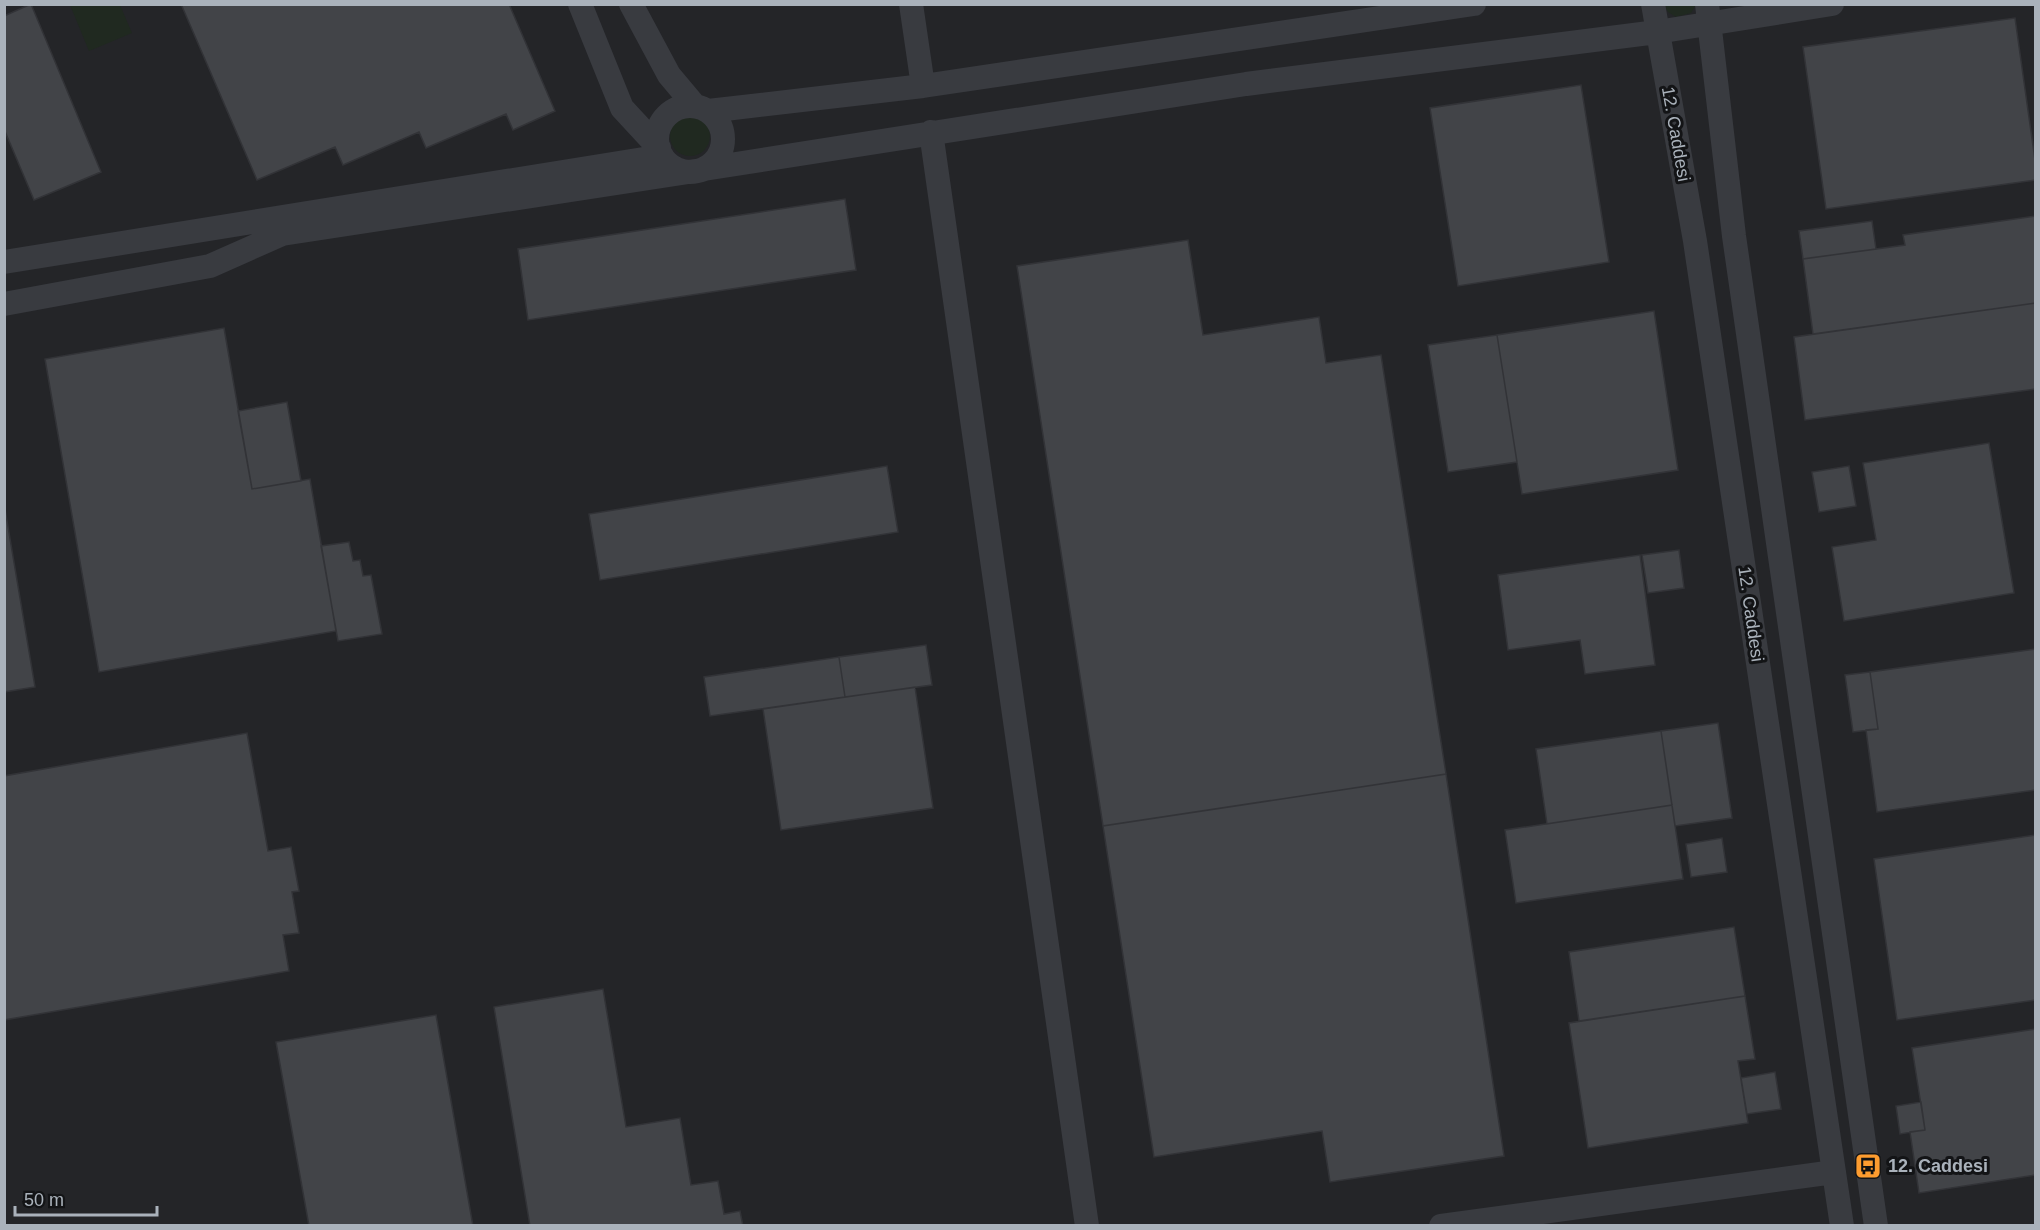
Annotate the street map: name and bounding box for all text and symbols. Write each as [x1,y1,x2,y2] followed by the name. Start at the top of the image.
[1658,85,1694,183] street label: 12. Caddesi
[1734,565,1768,663] street label: 12. Caddesi
[1853,1151,1883,1181] bus stop icon: 12. Caddesi
[1888,1156,1988,1176] place label: 12. Caddesi
[15,1179,158,1217] scale bar
[24,1190,64,1210] text: 50 m

